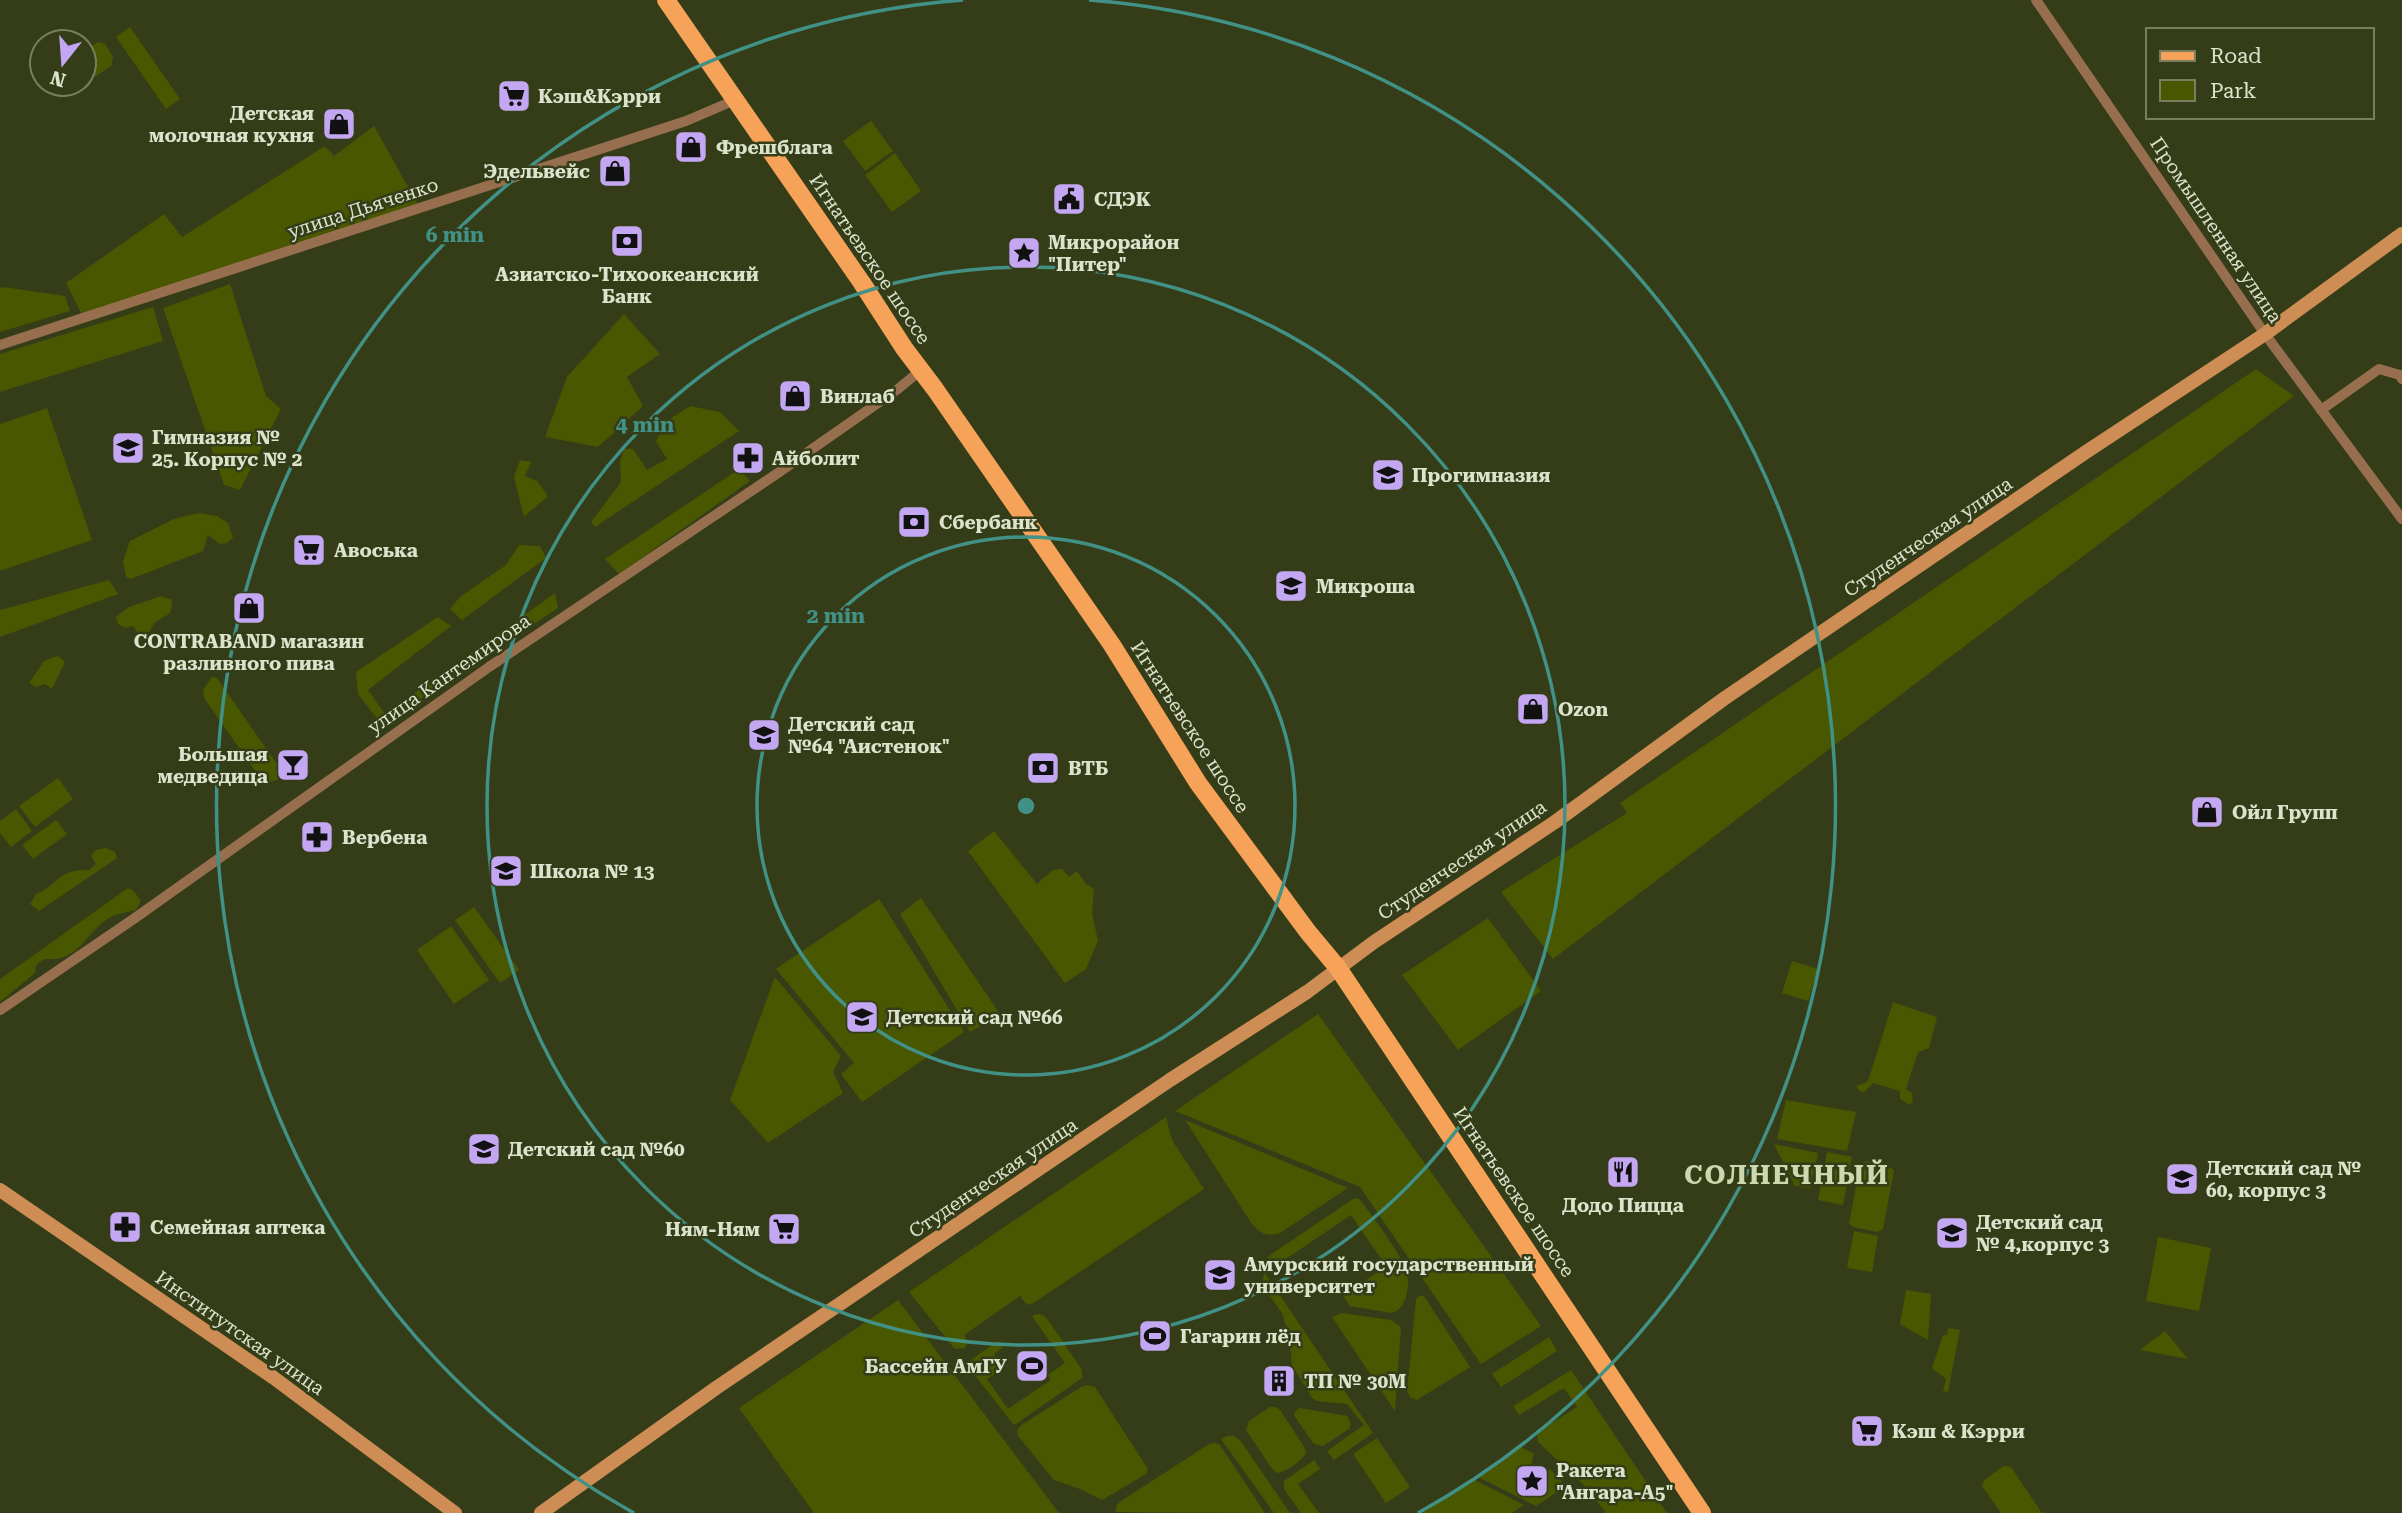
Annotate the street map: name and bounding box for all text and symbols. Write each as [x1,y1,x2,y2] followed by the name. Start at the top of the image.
[28,28,98,98] north arrow
[2146,28,2374,119] legend
[2210,44,2262,68] text: Road
[47,66,69,92] text: N
[495,77,533,115] supermarket icon: Кэш&Кэрри
[2210,79,2256,103] text: Park
[538,85,661,108] place label: Кэш&Кэрри
[149,102,314,147] place label: Детская молочная кухня
[320,105,358,143] shop icon: Детская молочная кухня
[672,128,710,166] shop icon: Фрешблага
[2145,133,2287,328] street label: Промышленная улица
[716,136,833,159] place label: Фрешблага
[596,152,634,190] shop icon: Эдельвейс
[484,160,590,183] place label: Эдельвейс
[804,170,936,348] street label: Игнатьевское шоссе
[285,173,441,243] street label: улица Дьяченко
[1050,180,1088,218] public building icon: СДЭК
[1094,188,1151,211] place label: СДЭК
[608,222,646,260] bank icon: Азиатско-Тихоокеанский Банк
[426,223,484,247] text: 6 min
[1048,231,1180,276] place label: Микрорайон "Питер"
[1005,234,1043,272] place icon: Микрорайон "Питер"
[495,263,759,308] place label: Азиатско-Тихоокеанский Банк
[776,377,814,415] shop icon: Винлаб
[820,385,895,408] place label: Винлаб
[616,413,674,437] text: 4 min
[152,426,302,471] place label: Гимназия № 25. Корпус № 2
[109,429,147,467] school or university icon: Гимназия № 25. Корпус № 2
[729,439,767,477] pharmacy icon: Айболит
[772,447,860,470] place label: Айболит
[1369,456,1407,494] school or university icon: Прогимназия
[1412,464,1550,487] place label: Прогимназия
[1839,472,2017,602] street label: Студенческая улица
[895,503,933,541] bank icon: Сбербанк
[939,511,1038,534] place label: Сбербанк
[290,531,328,569] supermarket icon: Авоська
[334,539,418,562] place label: Авоська
[1272,567,1310,605] school or university icon: Микроша
[1316,575,1415,598] place label: Микроша
[230,589,268,627] shop icon: CONTRABAND магазин разливного пива
[807,604,865,628] text: 2 min
[363,609,535,739] street label: улица Кантемирова
[134,630,364,675] place label: CONTRABAND магазин разливного пива
[1126,637,1254,817] street label: Игнатьевское шоссе
[1514,690,1552,728] shop icon: Ozon
[1558,698,1608,721] place label: Ozon
[788,713,950,758] place label: Детский сад №64 "Аистенок"
[745,716,783,754] school or university icon: Детский сад №64 "Аистенок"
[157,743,268,788] place label: Большая медведица
[274,746,312,784] bar icon: Большая медведица
[1024,749,1062,787] bank icon: ВТБ
[1068,757,1108,780] place label: ВТБ
[2188,793,2226,831] shop icon: Ойл Групп
[1014,794,1038,818] centre of rings
[1373,795,1551,925] street label: Студенческая улица
[2232,801,2338,824] place label: Ойл Групп
[298,818,336,856] pharmacy icon: Вербена
[342,826,427,849] place label: Вербена
[487,852,525,890] school or university icon: Школа № 13
[530,860,655,883] place label: Школа № 13
[843,998,881,1036] school or university icon: Детский сад №66
[886,1006,1063,1029] place label: Детский сад №66
[1448,1103,1580,1281] street label: Игнатьевское шоссе
[904,1113,1082,1243] street label: Студенческая улица
[465,1130,503,1168] school or university icon: Детский сад №60
[508,1138,685,1161] place label: Детский сад №60
[1604,1153,1642,1191] restaurant icon: Додо Пицца
[2206,1157,2361,1202] place label: Детский сад № 60, корпус 3
[1684,1159,1890,1190] district label: СОЛНЕЧНЫЙ
[2163,1160,2201,1198] school or university icon: Детский сад № 60, корпус 3
[1562,1194,1684,1217] place label: Додо Пицца
[106,1208,144,1246] pharmacy icon: Семейная аптека
[765,1210,803,1248] supermarket icon: Ням-Ням
[1976,1211,2109,1256] place label: Детский сад № 4,корпус 3
[1933,1214,1971,1252] school or university icon: Детский сад № 4,корпус 3
[150,1216,325,1239] place label: Семейная аптека
[665,1218,760,1241] place label: Ням-Ням
[1244,1253,1534,1298] place label: Амурский государственный университет
[1201,1256,1239,1294] school or university icon: Амурский государственный университет
[151,1266,330,1401] street label: Институтская улица
[1136,1317,1174,1355] sports icon: Гагарин лёд
[1180,1325,1301,1348] place label: Гагарин лёд
[1013,1347,1051,1385] sports icon: Бассейн АмГУ
[865,1355,1007,1378] place label: Бассейн АмГУ
[1260,1362,1298,1400] building icon: ТП № 30М
[1304,1370,1406,1393] place label: ТП № 30М
[1848,1412,1886,1450] supermarket icon: Кэш & Кэрри
[1892,1420,2025,1443] place label: Кэш & Кэрри
[1556,1459,1674,1504] place label: Ракета "Ангара-А5"
[1513,1462,1551,1500] place icon: Ракета "Ангара-А5"

